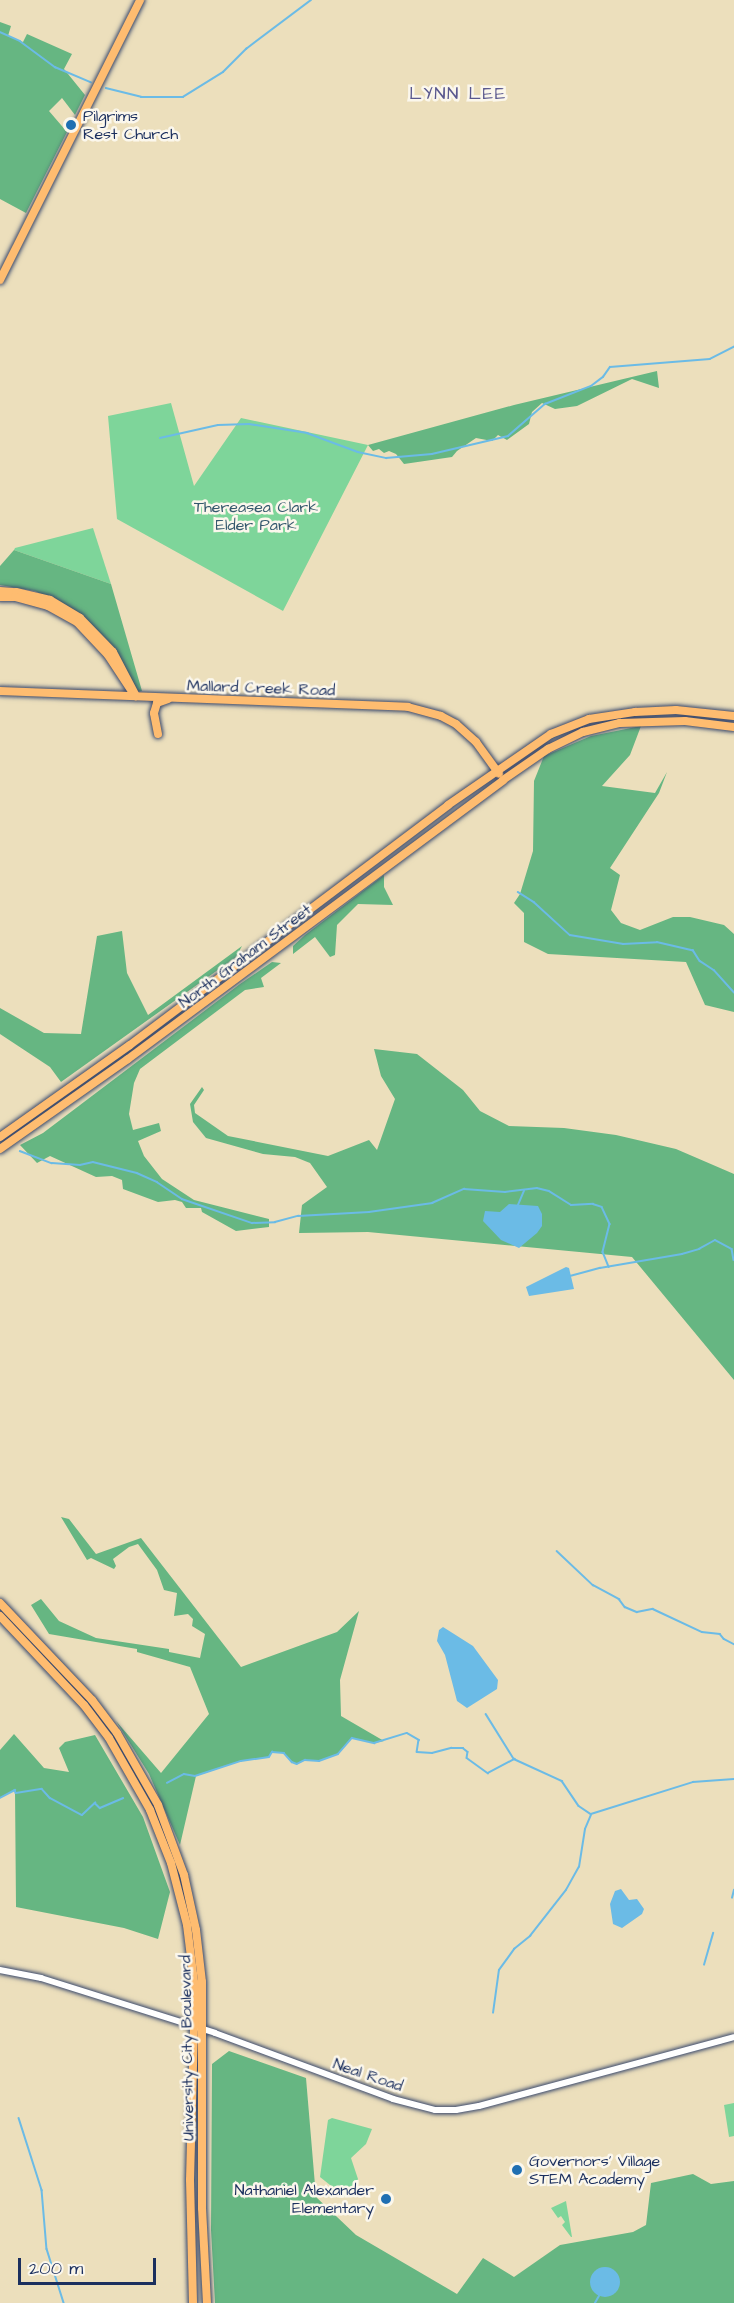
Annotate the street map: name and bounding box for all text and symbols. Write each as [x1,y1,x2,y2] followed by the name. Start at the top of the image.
[409,83,507,105] district label: LYNN LEE
[83,106,178,144] place label: Pilgrims Rest Church
[64,118,78,132] marker: Pilgrims Rest Church
[194,497,318,535] park label: Thereasea Clark Elder Park
[186,676,336,700] street label: Mallard Creek Road
[175,900,315,1012] street label: North Graham Street
[176,1955,198,2141] street label: University City Boulevard
[331,2054,405,2096] street label: Neal Road
[529,2151,660,2189] place label: Governors' Village STEM Academy
[510,2163,524,2177] marker: Governors' Village STEM Academy
[235,2180,374,2218] place label: Nathaniel Alexander Elementary
[379,2192,393,2206] marker: Nathaniel Alexander Elementary
[21,2246,159,2284] scale bar
[29,2256,83,2281] text: 200 m

